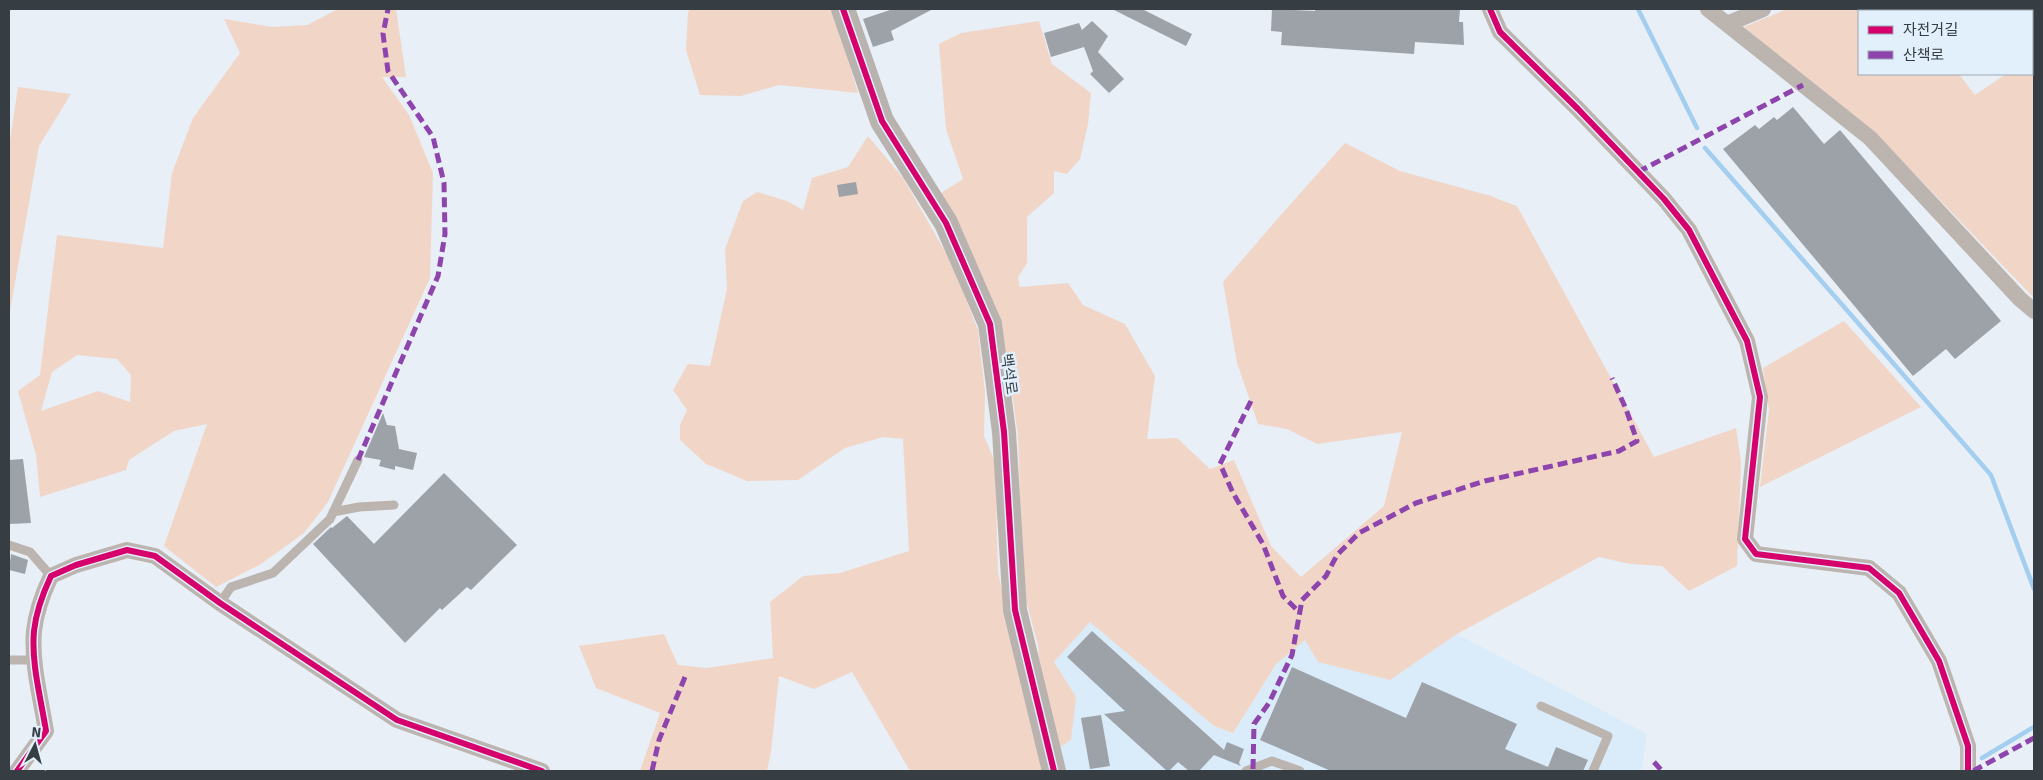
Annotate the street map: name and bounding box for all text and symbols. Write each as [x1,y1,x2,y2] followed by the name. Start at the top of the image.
[1858,10,2033,75] legend
[1903,21,1958,39] text: 자전거길
[1903,46,1944,64] text: 산책로
[997,352,1021,396] street label: 백석로
[10,720,60,770] north arrow
[31,724,42,742] text: N

